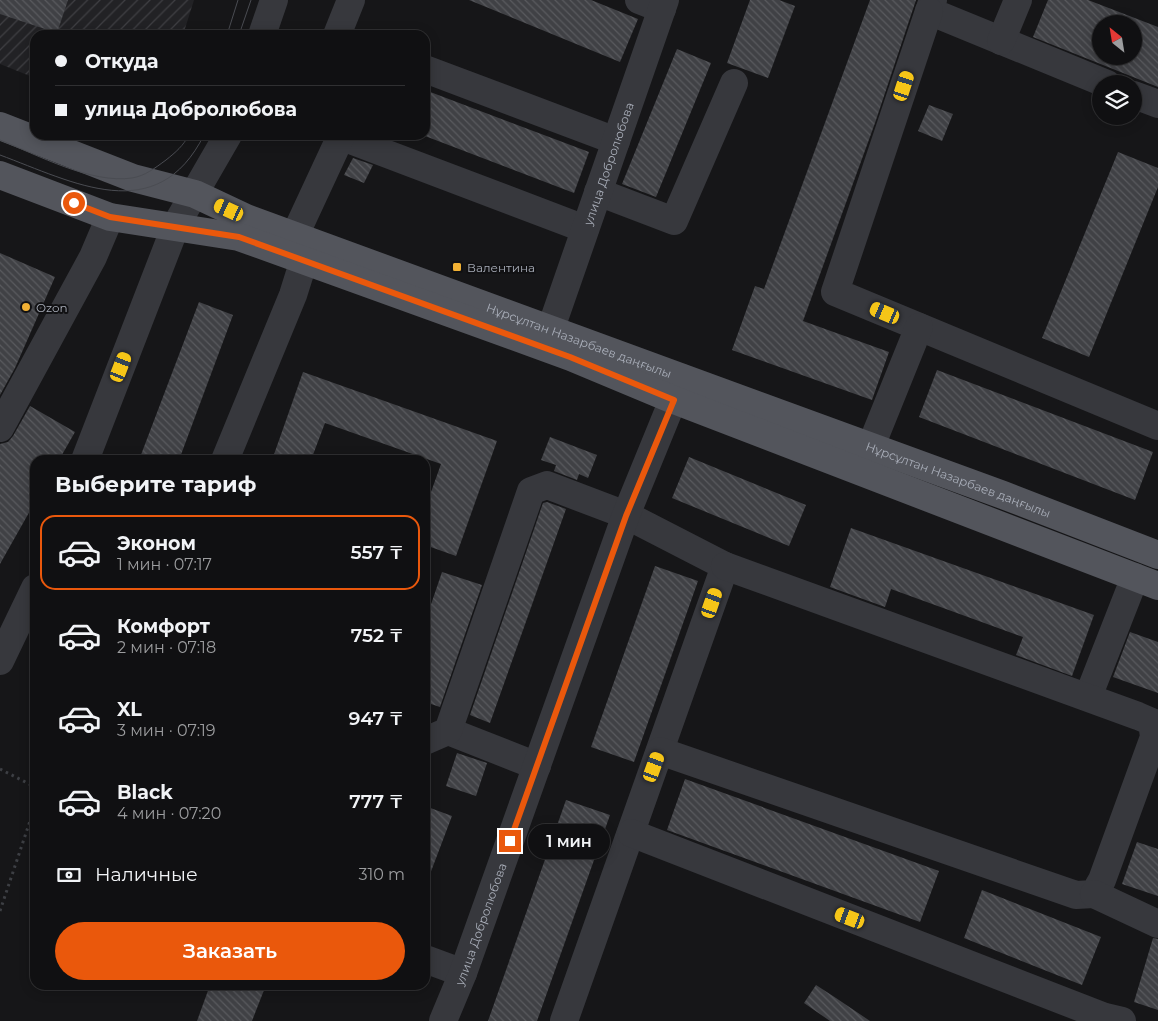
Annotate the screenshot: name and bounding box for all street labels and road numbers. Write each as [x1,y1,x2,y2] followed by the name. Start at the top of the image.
[579,100,636,228] street label: улица Добролюбова
[484,299,674,381] street label: Нұрсұлтан Назарбаев даңғылы
[864,438,1053,520] street label: Нұрсұлтан Назарбаев даңғылы
[451,861,509,988] street label: улица Добролюбова

